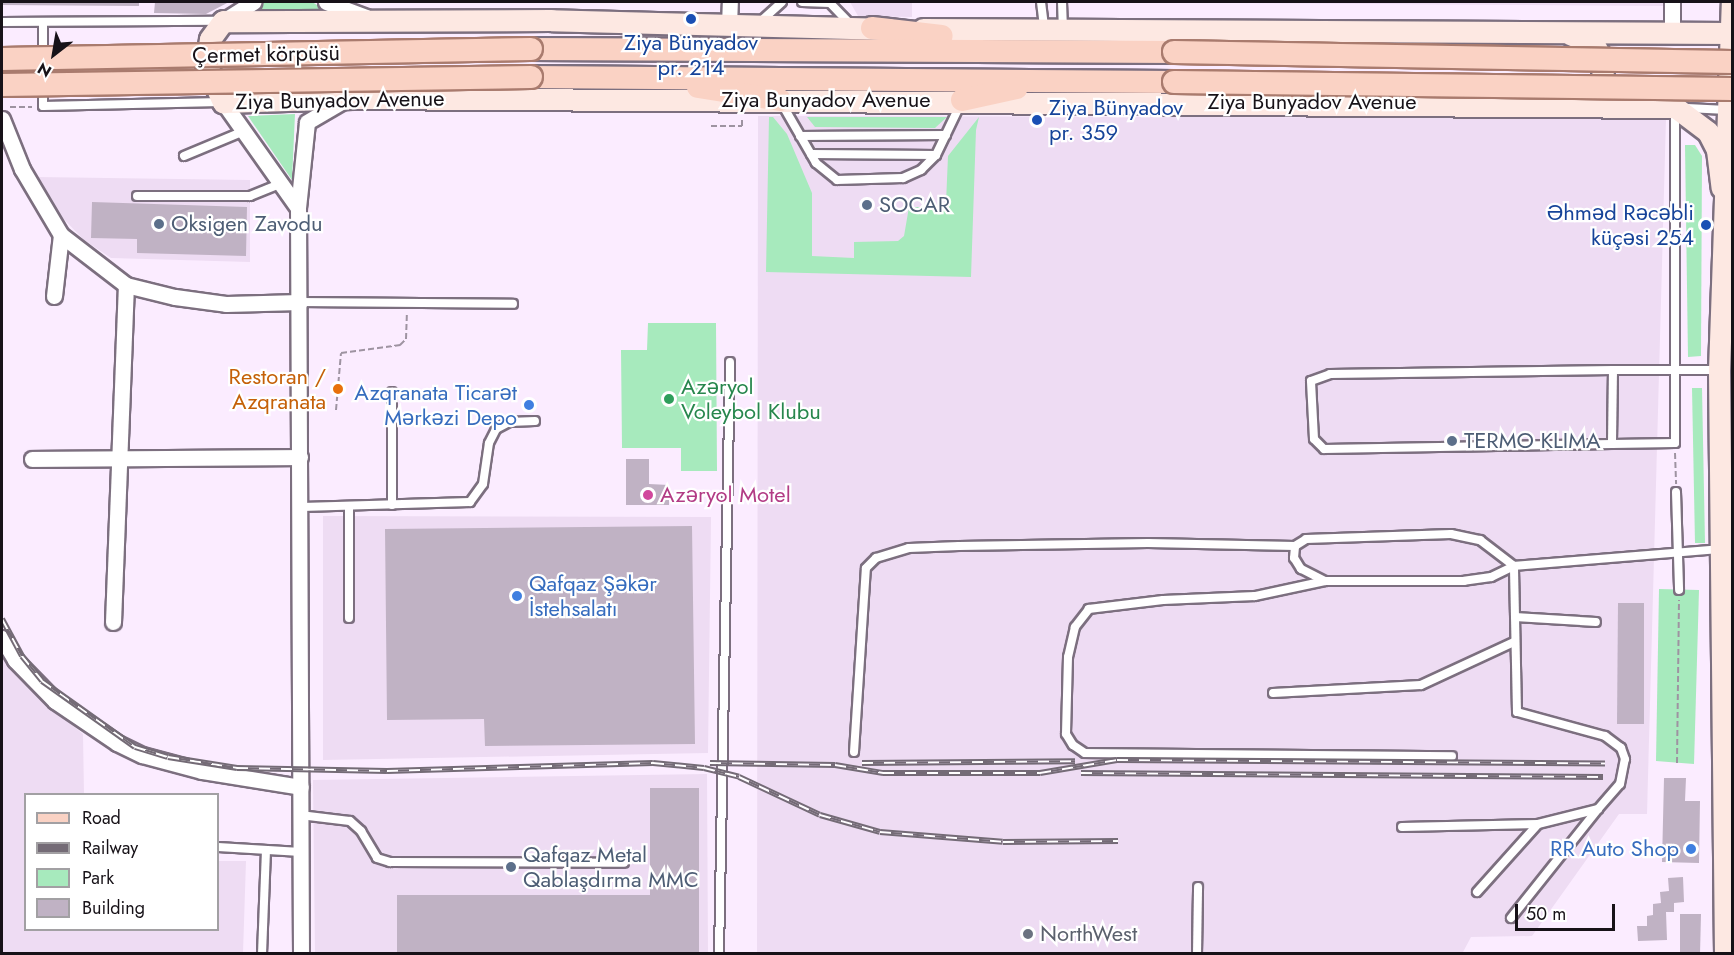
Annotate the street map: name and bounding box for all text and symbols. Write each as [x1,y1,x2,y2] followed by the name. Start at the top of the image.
[684,12,698,26] marker: Ziya Bünyadov pr. 214
[24,24,84,84] north arrow
[624,29,758,80] place label: Ziya Bünyadov pr. 214
[192,40,340,68] street label: Çermet körpüsü
[33,57,56,83] text: N
[235,85,445,115] street label: Ziya Bunyadov Avenue
[721,87,931,113] street label: Ziya Bunyadov Avenue
[1207,89,1417,115] street label: Ziya Bunyadov Avenue
[1049,94,1183,146] place label: Ziya Bünyadov pr. 359
[1030,113,1044,127] marker: Ziya Bünyadov pr. 359
[879,192,950,218] place label: SOCAR
[860,198,874,212] marker: SOCAR
[1547,199,1694,250] place label: Əhməd Rəcəbli küçəsi 254
[171,211,323,237] place label: Oksigen Zavodu
[152,217,166,231] marker: Oksigen Zavodu
[1699,218,1713,232] marker: Əhməd Rəcəbli küçəsi 254
[229,363,326,414] place label: Restoran / Azqranata
[681,373,821,424] place label: Azəryol Voleybol Klubu
[354,379,517,430] place label: Azqranata Ticarət Mərkəzi Depo
[331,382,345,396] marker: Restoran / Azqranata
[662,392,676,406] marker: Azəryol Voleybol Klubu
[522,398,536,412] marker: Azqranata Ticarət Mərkəzi Depo
[1464,428,1601,454] place label: TERMO KLIMA
[1445,434,1459,448] marker: TERMO KLIMA
[660,482,791,508] place label: Azəryol Motel
[641,488,655,502] marker: Azəryol Motel
[529,570,657,622] place label: Qafqaz Şəkər İstehsalatı
[510,589,524,603] marker: Qafqaz Şəkər İstehsalatı
[24,793,219,931] legend
[82,805,121,831] text: Road
[82,835,138,861] text: Railway
[1550,836,1679,862] place label: RR Auto Shop
[523,841,699,892] place label: Qafqaz Metal Qablaşdırma MMC
[1684,842,1698,856] marker: RR Auto Shop
[504,860,518,874] marker: Qafqaz Metal Qablaşdırma MMC
[82,865,114,891] text: Park
[1518,892,1618,930] scale bar
[82,895,145,921] text: Building
[1526,901,1566,927] text: 50 m
[1040,921,1137,947] place label: NorthWest
[1021,927,1035,941] marker: NorthWest

